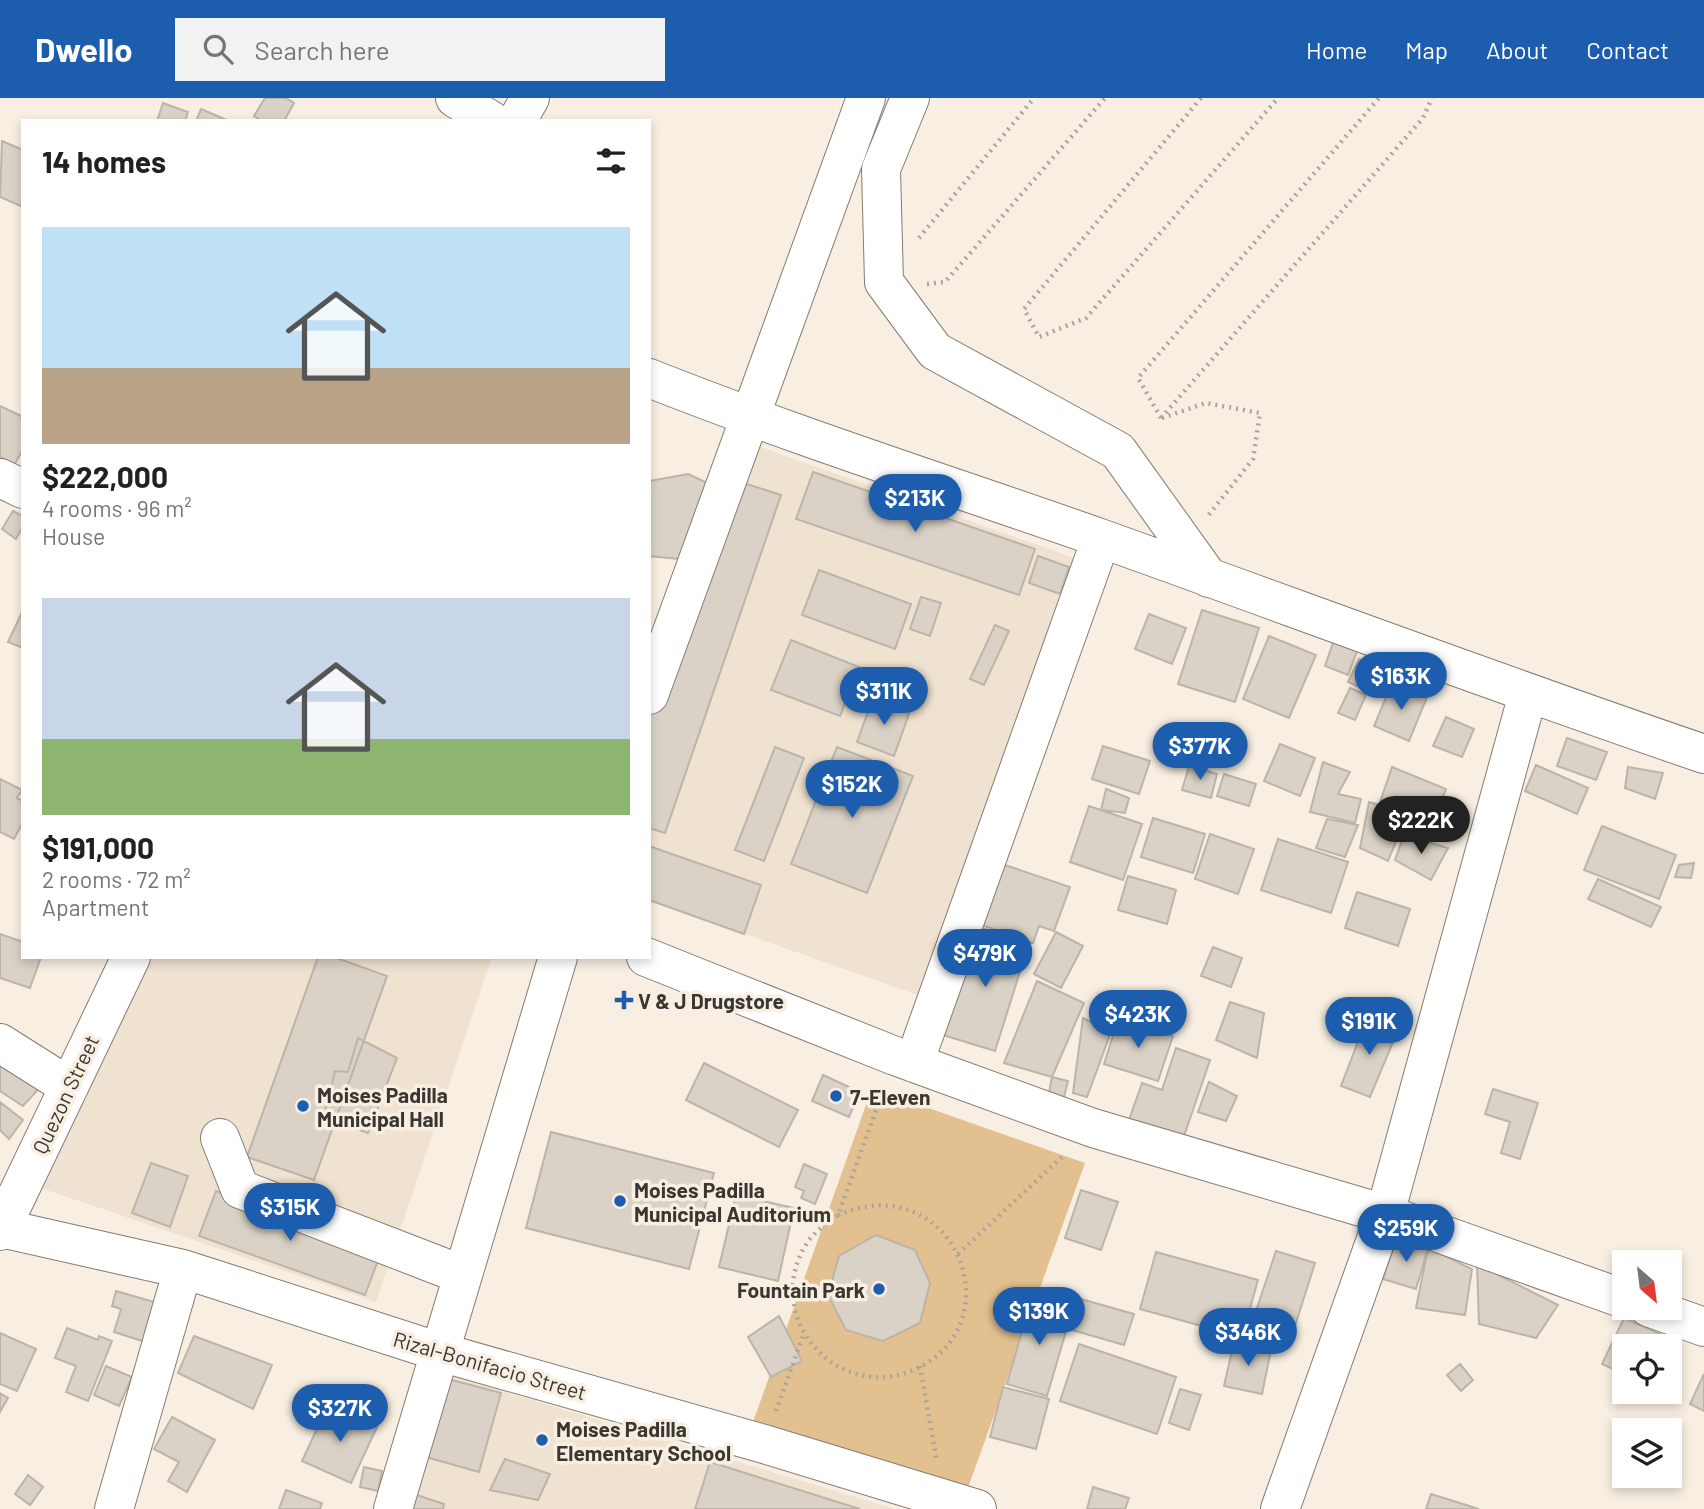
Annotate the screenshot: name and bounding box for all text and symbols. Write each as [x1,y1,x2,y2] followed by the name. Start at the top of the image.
[175,18,665,81] search box
[35,29,133,69] text: Dwello
[199,30,237,68] icon: search
[255,34,390,65] text: Search here
[1306,35,1367,64] text: Home
[1405,35,1448,64] text: Map
[1486,35,1548,64] text: About
[1586,35,1669,64] text: Contact
[592,142,630,180] icon: filters
[42,143,166,179] text: 14 homes
[273,273,399,399] icon: home
[42,458,168,494] text: $222,000
[866,474,964,534] pin: $213K
[885,483,945,511] text: $213K
[42,494,192,522] text: 4 rooms · 96 m²
[42,522,105,550] text: House
[273,644,399,770] icon: home
[1352,652,1450,712] pin: $163K
[1371,661,1431,689] text: $163K
[835,668,933,727] pin: $311K
[856,676,912,704] text: $311K
[1151,722,1249,782] pin: $377K
[1169,731,1231,759] text: $377K
[803,760,901,820] pin: $152K
[822,769,882,797] text: $152K
[1372,796,1470,856] pin: $222K
[1388,805,1454,833] text: $222K
[42,829,154,865] text: $191,000
[42,865,191,893] text: 2 rooms · 72 m²
[42,893,149,921] text: Apartment
[936,930,1034,989] pin: $479K
[953,938,1017,966] text: $479K
[638,988,784,1013] place label: V & J Drugstore
[1089,990,1187,1050] pin: $423K
[616,992,632,1008] marker: V & J Drugstore
[1320,998,1418,1057] pin: $191K
[1105,999,1171,1027] text: $423K
[1341,1006,1397,1034] text: $191K
[27,1031,103,1157] street label: Quezon Street
[317,1082,448,1131] place label: Moises Padilla Municipal Hall
[850,1084,930,1109] place label: 7-Eleven
[828,1088,844,1104] marker: 7-Eleven
[295,1098,311,1114] marker: Moises Padilla Municipal Hall
[634,1177,831,1226] place label: Moises Padilla Municipal Auditorium
[241,1184,339,1243] pin: $315K
[260,1192,320,1220] text: $315K
[612,1193,628,1209] marker: Moises Padilla Municipal Auditorium
[1357,1204,1455,1264] pin: $259K
[1373,1213,1439,1241] text: $259K
[1612,1250,1682,1320] north arrow
[1612,1250,1682,1488] map controls
[737,1277,865,1302] place label: Fountain Park
[871,1281,887,1297] marker: Fountain Park
[990,1288,1088,1347] pin: $139K
[1009,1296,1069,1324] text: $139K
[1199,1308,1297,1368] pin: $346K
[1215,1317,1281,1345] text: $346K
[391,1325,589,1405] street label: Rizal-Bonifacio Street
[1612,1334,1682,1404] button: locate
[291,1384,389,1444] pin: $327K
[308,1393,372,1421] text: $327K
[556,1416,731,1465] place label: Moises Padilla Elementary School
[1612,1418,1682,1488] button: layers
[534,1432,550,1448] marker: Moises Padilla Elementary School

